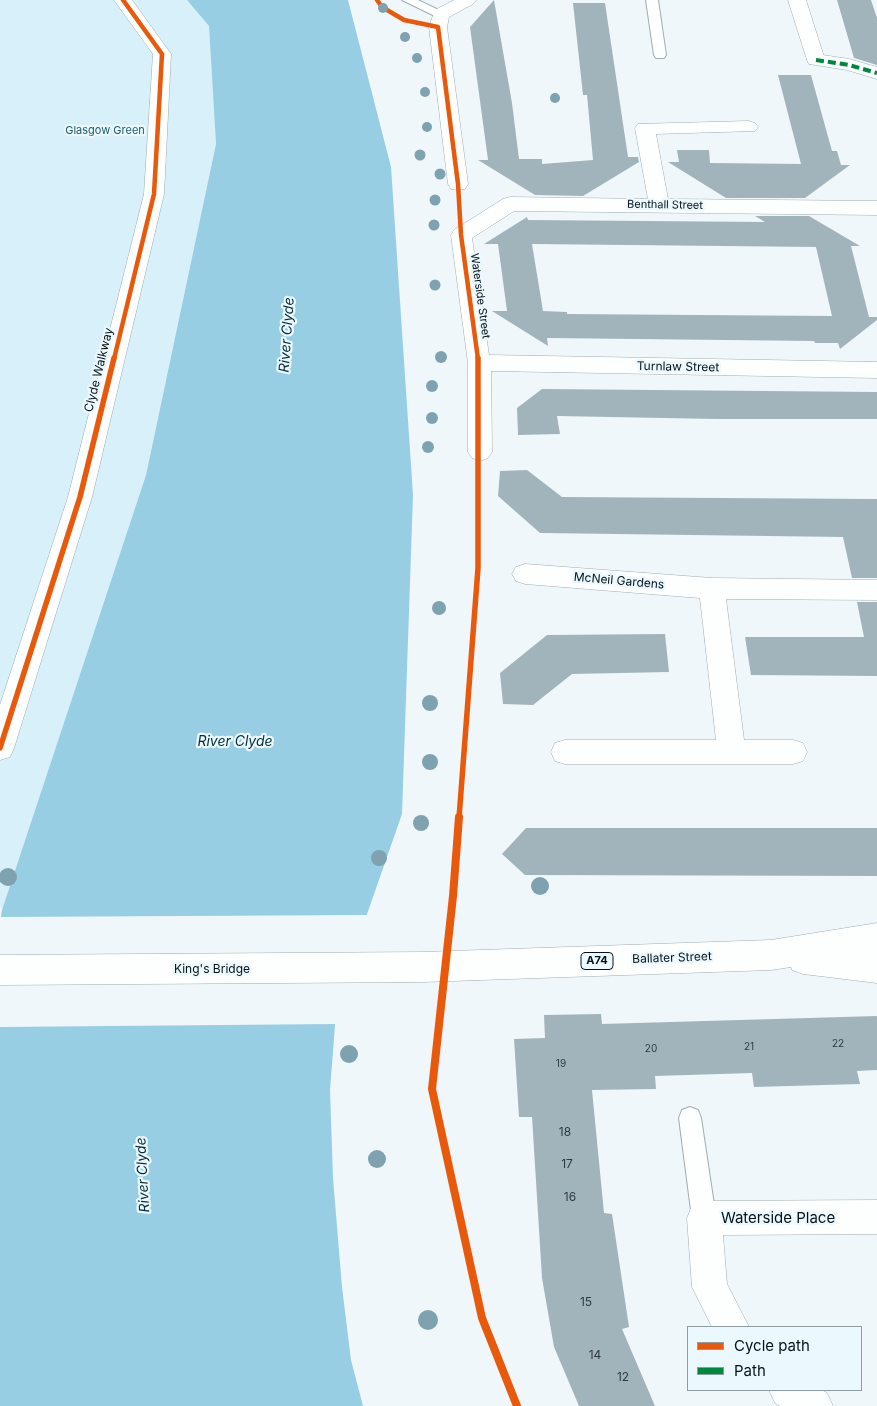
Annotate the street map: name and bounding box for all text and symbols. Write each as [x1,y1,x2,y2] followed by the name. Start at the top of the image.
[65,124,145,138] park label: Glasgow Green
[627,198,703,212] street label: Benthall Street
[467,252,493,340] street label: Waterside Street
[276,297,298,373] water label: River Clyde
[82,326,116,414] street label: Clyde Walkway
[637,359,719,375] street label: Turnlaw Street
[573,570,665,592] street label: McNeil Gardens
[197,734,273,750] water label: River Clyde
[632,949,712,967] street label: Ballater Street
[581,952,613,969] road number: A74
[174,962,250,976] street label: King's Bridge
[832,1038,844,1050] house number: 22
[744,1041,754,1053] house number: 21
[645,1043,657,1055] house number: 20
[556,1058,566,1070] house number: 19
[559,1125,571,1139] house number: 18
[133,1137,153,1213] water label: River Clyde
[561,1157,573,1171] house number: 17
[564,1190,576,1204] house number: 16
[721,1209,835,1227] street label: Waterside Place
[580,1295,592,1309] house number: 15
[687,1326,862,1391] legend
[734,1336,810,1355] text: Cycle path
[589,1348,601,1362] house number: 14
[734,1361,766,1380] text: Path
[617,1370,629,1384] house number: 12

